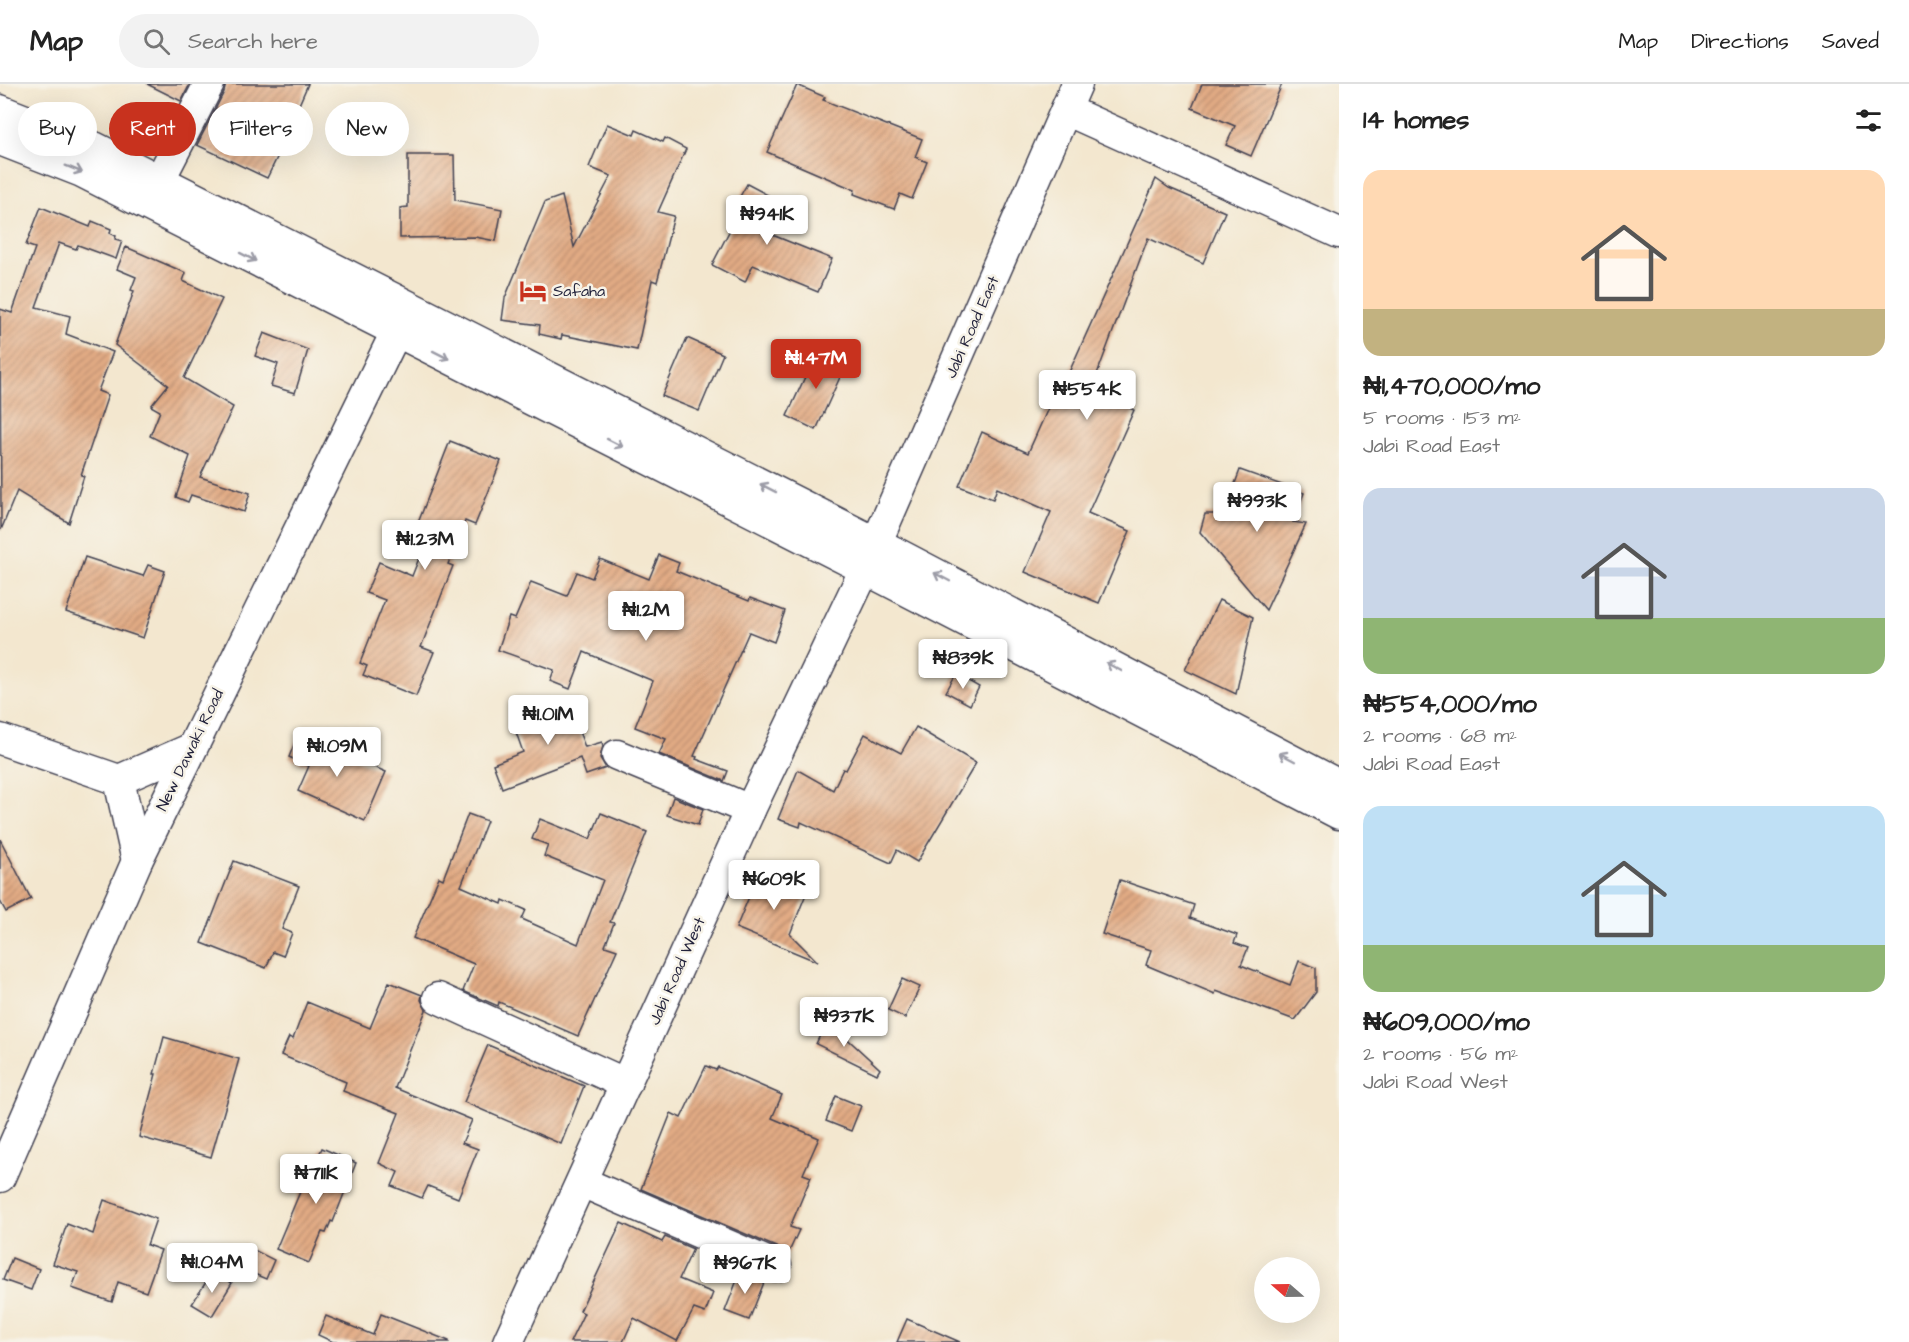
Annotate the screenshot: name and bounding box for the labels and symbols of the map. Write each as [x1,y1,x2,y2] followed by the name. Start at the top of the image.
[64,165,83,176] one-way arrow
[725,195,809,246] pin: ₦941K
[239,252,257,263] one-way arrow
[940,272,1005,382] street label: Jabi Road East
[518,276,548,306] hotel icon: Safaha
[553,280,605,302] place label: Safaha
[767,339,865,390] pin: ₦1.47M
[432,349,450,361] one-way arrow
[1045,370,1129,421] pin: ₦554K
[606,437,624,449] one-way arrow
[760,482,777,494] one-way arrow
[1215,482,1299,533] pin: ₦993K
[376,520,474,571] pin: ₦1.23M
[933,571,951,582] one-way arrow
[604,591,688,642] pin: ₦1.2M
[921,639,1005,690] pin: ₦839K
[1106,661,1124,672] one-way arrow
[151,685,229,815] street label: New Dawaki Road
[499,695,597,746] pin: ₦1.01M
[288,727,386,778] pin: ₦1.09M
[1278,751,1296,763] one-way arrow
[732,860,816,911] pin: ₦609K
[643,913,711,1028] street label: Jabi Road West
[802,997,886,1048] pin: ₦937K
[274,1154,358,1205] pin: ₦711K
[163,1243,261,1294] pin: ₦1.04M
[703,1244,787,1295] pin: ₦967K
[1254,1257,1320,1323] north arrow

